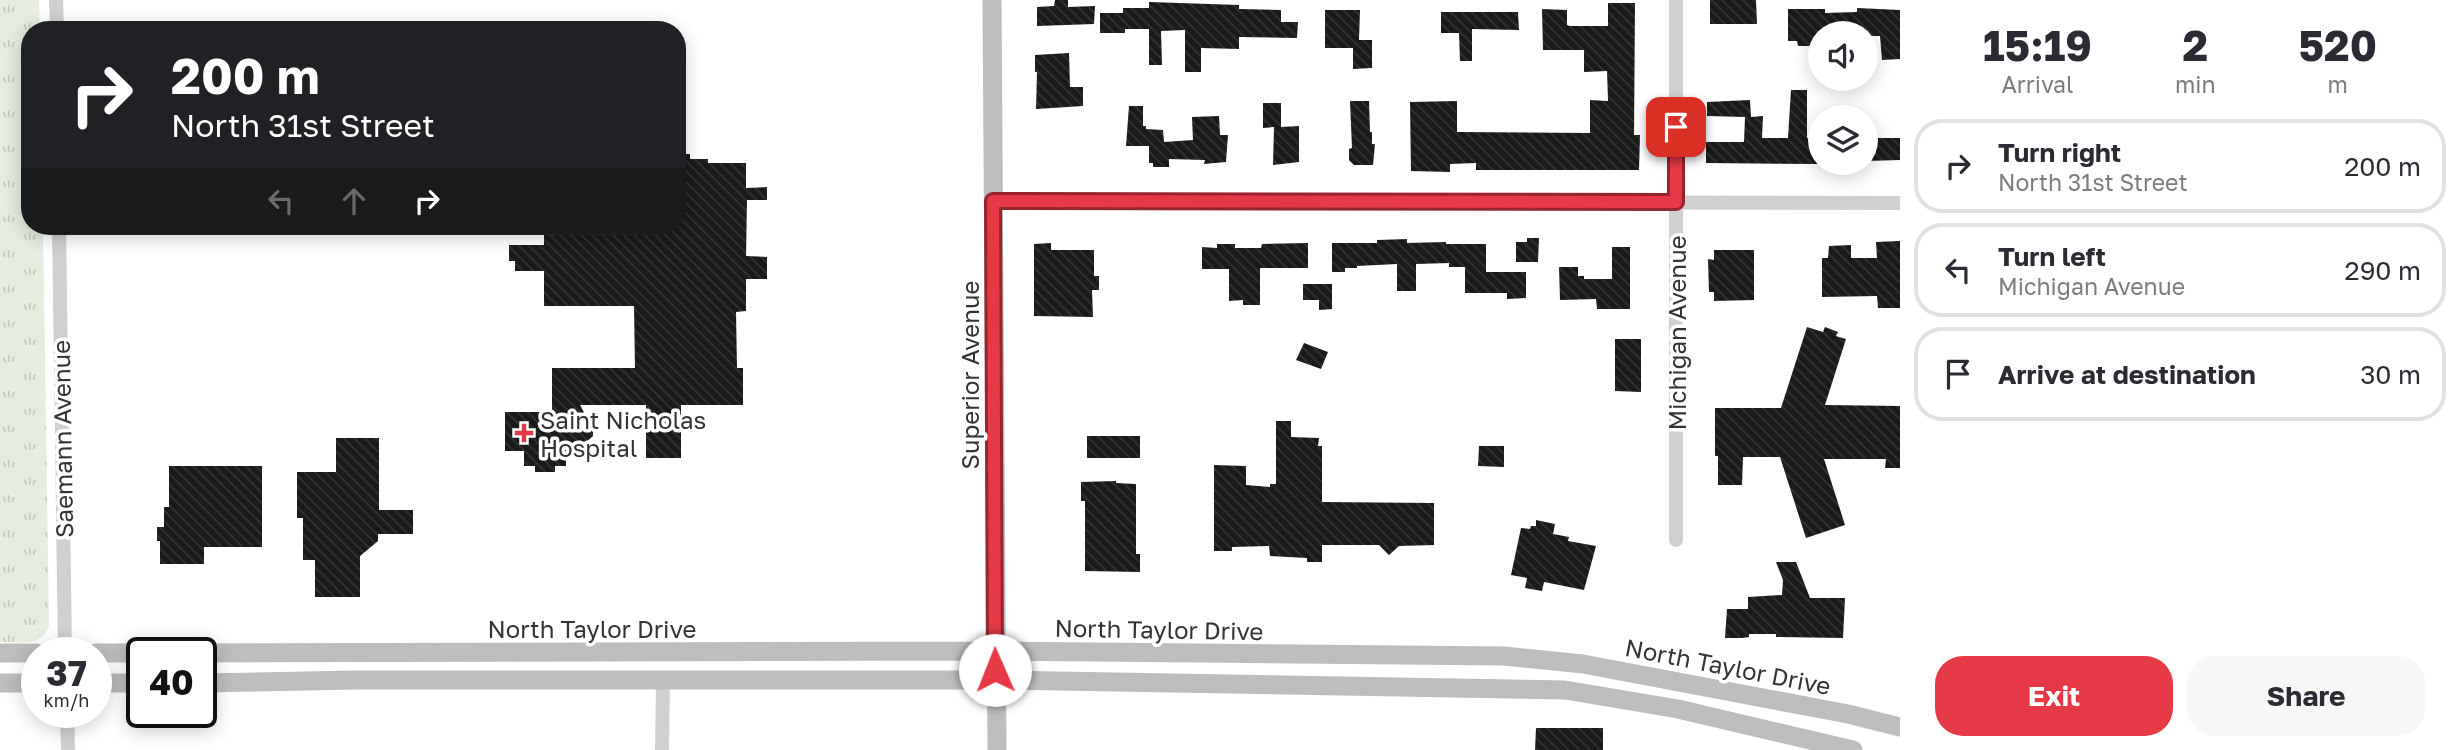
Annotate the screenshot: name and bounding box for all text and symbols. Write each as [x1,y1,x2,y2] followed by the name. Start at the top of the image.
[1983,20,2092,70] text: 15:19
[2182,20,2208,70] text: 2
[2298,20,2377,70] text: 520
[1808,21,1878,175] map controls
[1808,21,1878,91] button: sound
[171,46,320,105] text: 200 m
[56,49,147,140] icon: right
[2001,70,2073,98] text: Arrival
[2175,70,2216,98] text: min
[2328,70,2348,98] text: m
[1646,97,1706,157] pin
[1808,105,1878,175] button: layers
[171,106,435,144] text: North 31st Street
[1657,108,1695,146] icon: arrive
[1998,137,2121,168] text: Turn right
[1939,147,1977,185] icon: right
[2344,151,2421,182] text: 200 m
[1998,168,2188,196] text: North 31st Street
[262,182,300,220] icon: left
[335,182,373,220] icon: ahead
[408,182,446,220] icon: right
[1662,235,1691,431] street label: Michigan Avenue
[1998,241,2106,272] text: Turn left
[1939,251,1977,289] icon: left
[2345,255,2421,286] text: 290 m
[1998,272,2185,300] text: Michigan Avenue
[955,281,984,469] street label: Superior Avenue
[46,340,78,538] street label: Saemann Avenue
[1939,355,1977,393] icon: arrive
[1998,359,2256,390] text: Arrive at destination
[2360,359,2421,390] text: 30 m
[540,405,706,462] place label: Saint Nicholas Hospital
[514,423,534,443] marker: Saint Nicholas Hospital
[1054,613,1264,645] street label: North Taylor Drive
[488,614,696,643] street label: North Taylor Drive
[1623,632,1833,700] street label: North Taylor Drive
[958,633,1032,707] position arrow
[126,637,217,728] speed limit sign: 40
[46,652,87,694] text: 37
[1935,656,2173,736] button: Exit
[2187,656,2425,736] button: Share
[44,689,89,711] text: km/h

